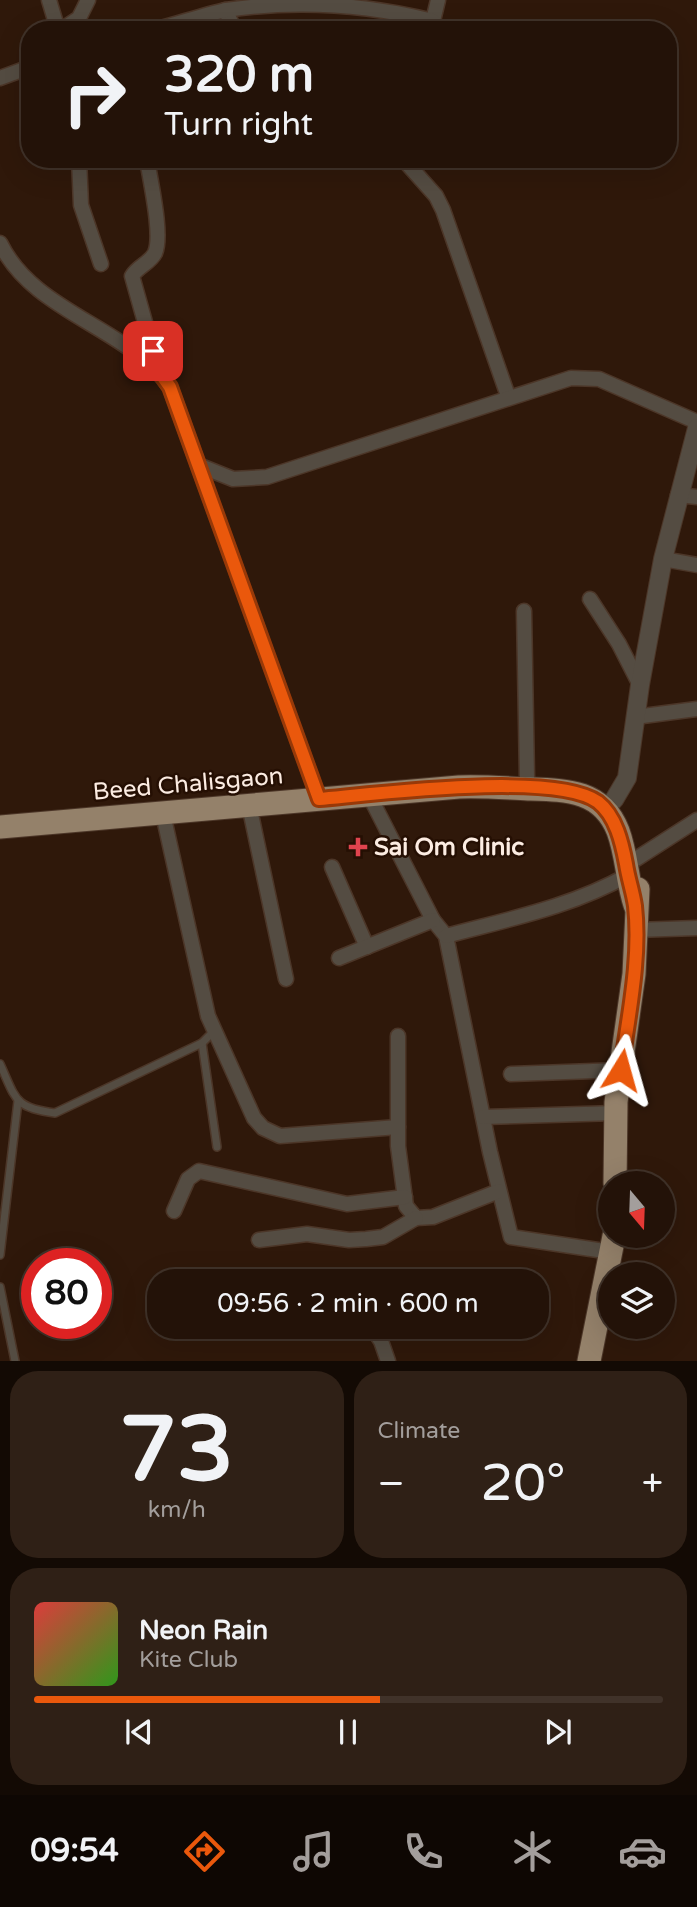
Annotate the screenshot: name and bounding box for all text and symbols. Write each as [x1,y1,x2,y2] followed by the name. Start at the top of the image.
[164,46,314,105] text: 320 m
[49,49,140,140] icon: right
[164,106,313,144] text: Turn right
[123,321,183,381] pin
[134,332,172,370] icon: arrive
[92,761,284,807] street label: Beed Chalisgaon
[374,833,524,862] place label: Sai Om Clinic
[348,837,368,857] marker: Sai Om Clinic
[584,1033,658,1107] position arrow
[598,1171,676,1248] north arrow
[598,1171,675,1339] map controls
[21,1248,112,1339] speed limit sign: 80
[598,1262,675,1339] button: layers
[217,1288,479,1319] text: 09:56 · 2 min · 600 m
[120,1395,234,1505] text: 73
[378,1417,460,1445] text: Climate
[481,1452,566,1515] text: 20°
[378,1461,405,1507] text: −
[642,1461,663,1507] text: +
[148,1496,206,1524] text: km/h
[139,1615,268,1646] text: Neon Rain
[139,1646,238,1674] text: Kite Club
[120,1713,158,1751] icon: previous
[329,1713,367,1751] icon: pause
[539,1713,577,1751] icon: next
[180,1827,229,1876] icon: directions
[289,1827,338,1876] icon: music
[399,1827,448,1876] icon: phone
[508,1827,557,1876] icon: climate
[618,1827,667,1876] icon: car
[30,1832,119,1870] text: 09:54

